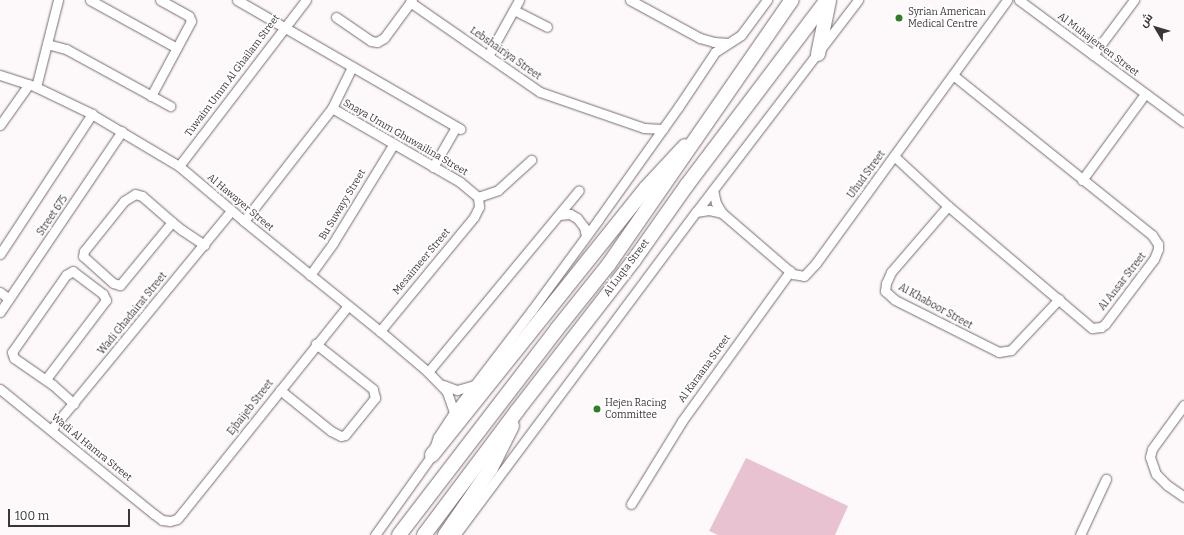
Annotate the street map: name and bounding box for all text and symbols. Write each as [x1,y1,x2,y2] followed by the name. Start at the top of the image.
[908,6,986,30] place label: Syrian American Medical Centre
[1136,8,1176,48] north arrow
[1055,11,1141,79] street label: Al Muhajereen Street
[1137,11,1156,30] text: ش
[893,12,905,24] marker: Syrian American Medical Centre
[183,13,283,139] street label: Tuwaim Umm Al Ghailam Street
[467,25,543,83] street label: Lebshairiya Street
[341,97,469,179] street label: Snaya Umm Ghuwailina Street
[846,149,888,201] street label: Uhud Street
[317,167,369,243] street label: Bu Suwayy Street
[204,172,276,234] street label: Al Hawayer Street
[35,194,71,238] street label: Street 675
[391,227,453,297] street label: Mesaimeer Street
[602,237,652,299] street label: Al Luqta Street
[1097,251,1149,313] street label: Al Ansar Street
[96,270,170,358] street label: Wadi Ghadairat Street
[896,282,974,332] street label: Al Khaboor Street
[676,333,734,405] street label: Al Karaana Street
[226,378,276,438] street label: Ejbaijeb Street
[605,397,666,420] place label: Hejen Racing Committee
[592,404,602,414] marker: Hejen Racing Committee
[48,412,134,484] street label: Wadi Al Hamra Street
[10,501,132,527] scale bar
[15,509,49,523] text: 100 m

